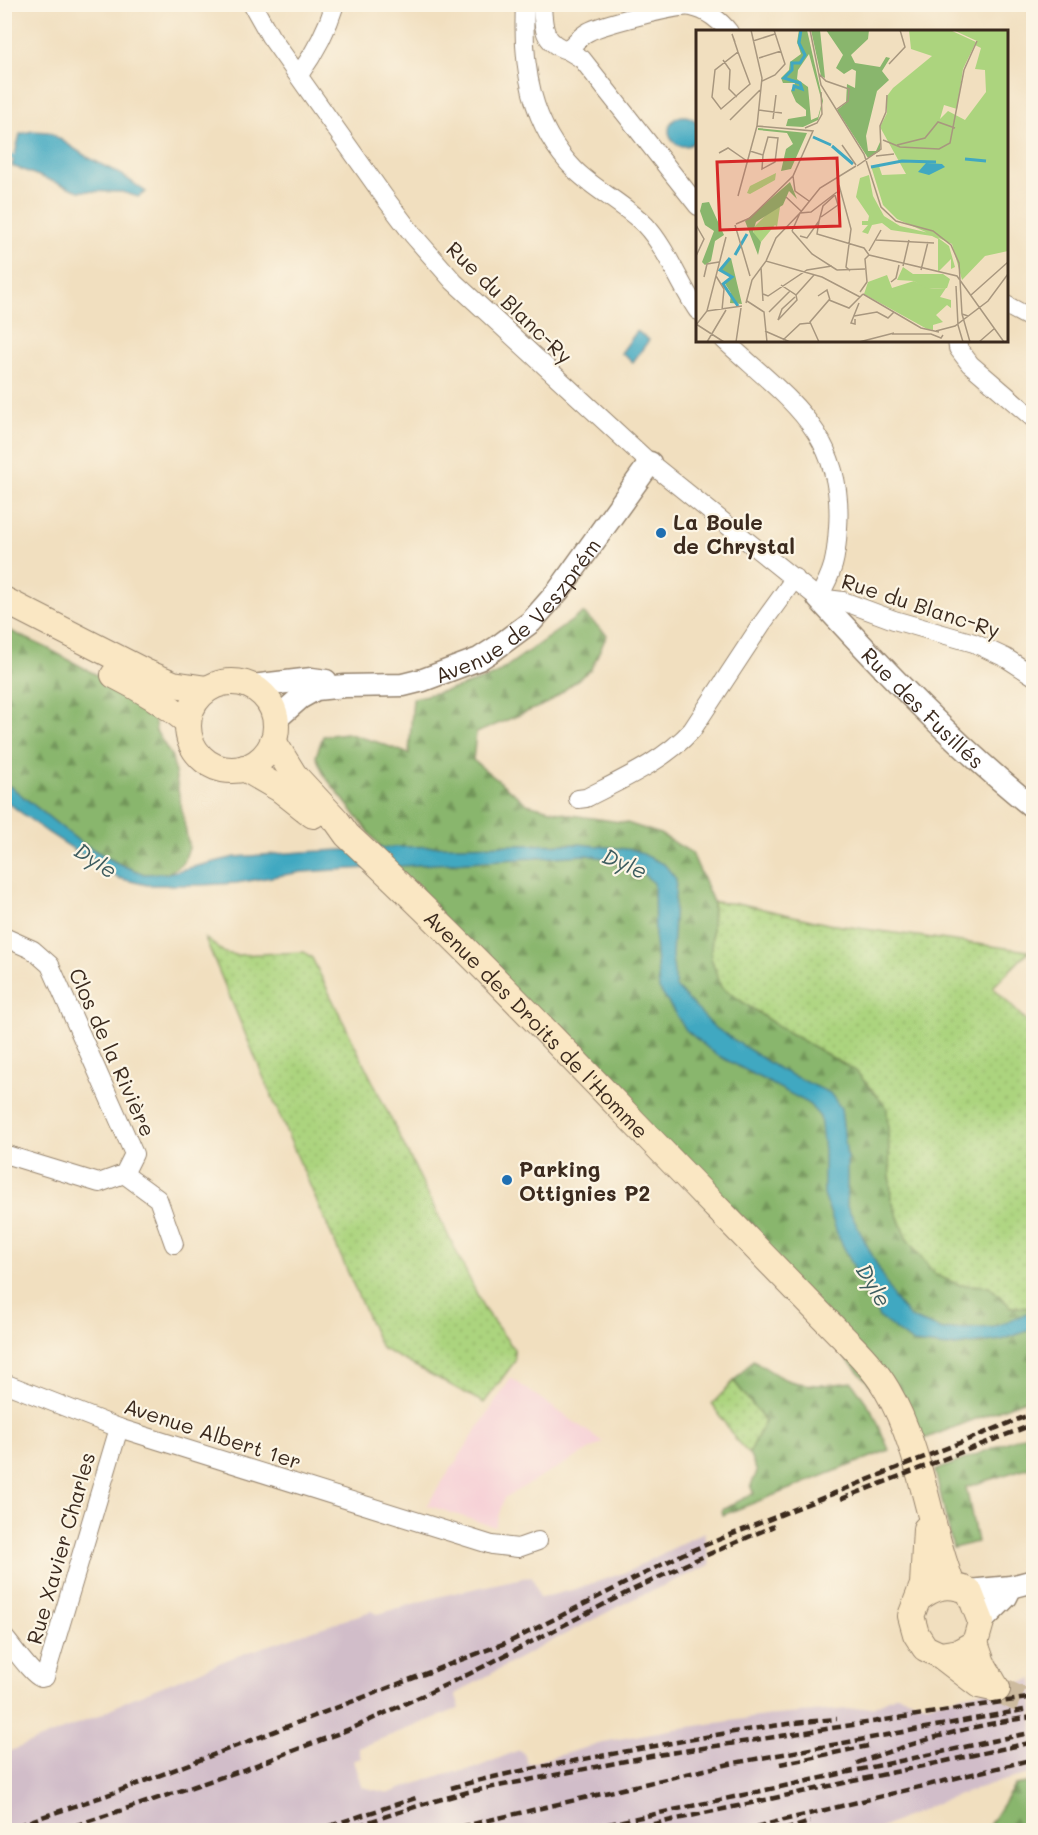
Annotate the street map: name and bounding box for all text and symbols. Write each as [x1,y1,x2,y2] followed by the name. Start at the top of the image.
[696,30,1008,342] inset map
[441,235,579,369] street label: Rue du Blanc-Ry
[673,508,795,560] place label: La Boule de Chrystal
[654,526,668,540] marker: La Boule de Chrystal
[431,532,606,688] street label: Avenue de Veszprém
[838,567,1004,643] street label: Rue du Blanc-Ry
[857,641,991,774] street label: Rue des Fusillés
[69,835,123,885] water label: Dyle
[598,841,652,885] water label: Dyle
[419,903,655,1144] street label: Avenue des Droits de l'Homme
[64,964,162,1140] street label: Clos de la Rivière
[519,1155,650,1206] place label: Parking Ottignies P2
[500,1173,514,1187] marker: Parking Ottignies P2
[850,1258,898,1312] water label: Dyle
[121,1392,305,1474] street label: Avenue Albert 1er
[20,1449,100,1647] street label: Rue Xavier Charles

